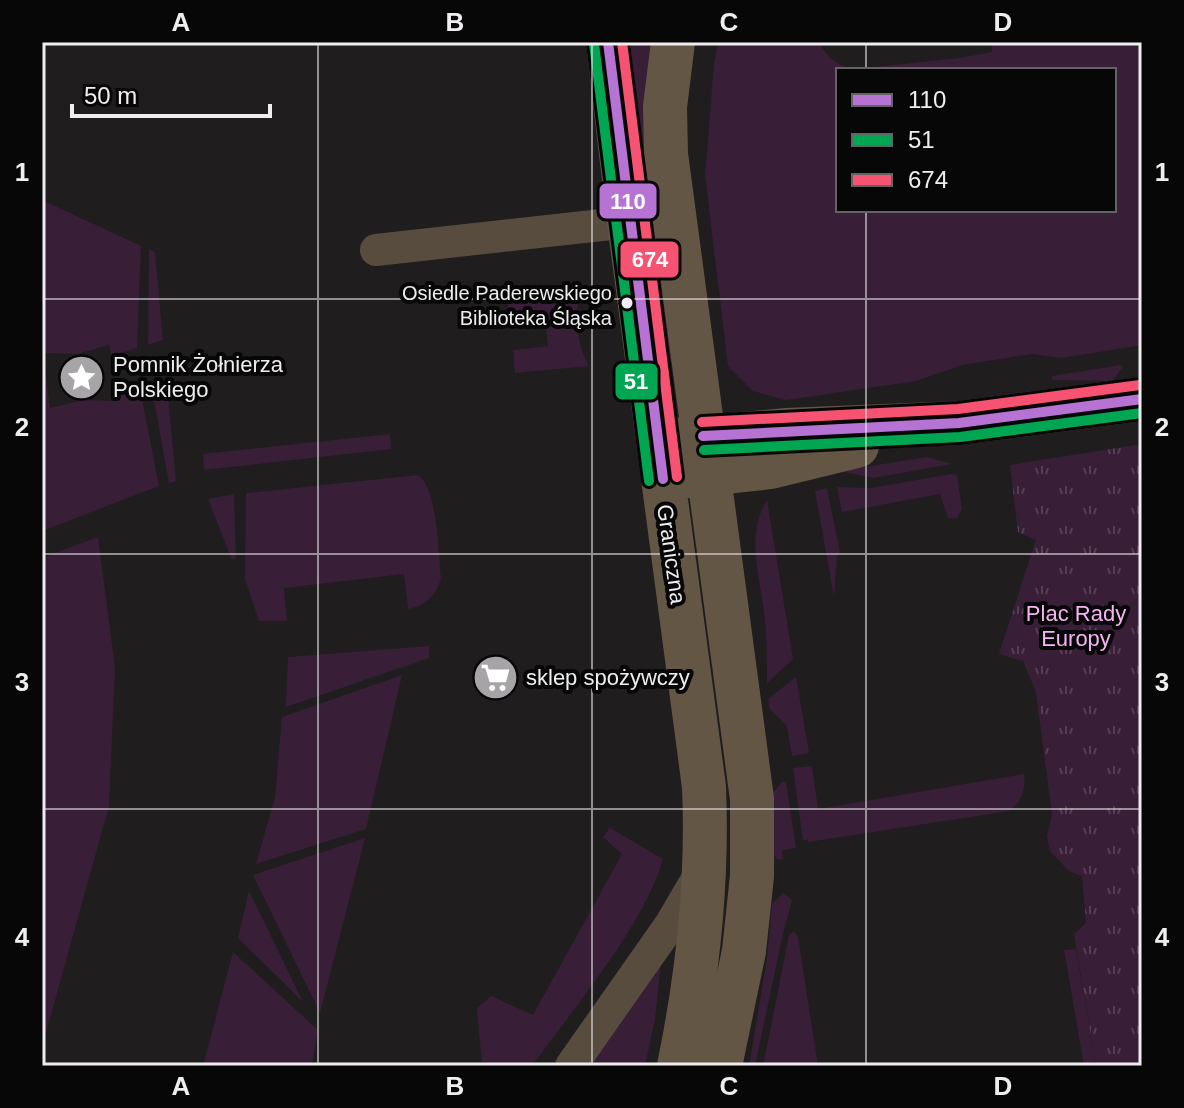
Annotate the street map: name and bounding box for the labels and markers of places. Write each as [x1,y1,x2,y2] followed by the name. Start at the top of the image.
[402,282,613,329] place label: Osiedle Paderewskiego Biblioteka Śląska
[619,295,635,311] marker: Osiedle Paderewskiego Biblioteka Śląska
[113,352,284,402] place label: Pomnik Żołnierza Polskiego
[58,353,106,401] place icon: Pomnik Żołnierza Polskiego
[471,653,519,701] supermarket icon: sklep spożywczy
[526,665,690,690] place label: sklep spożywczy

